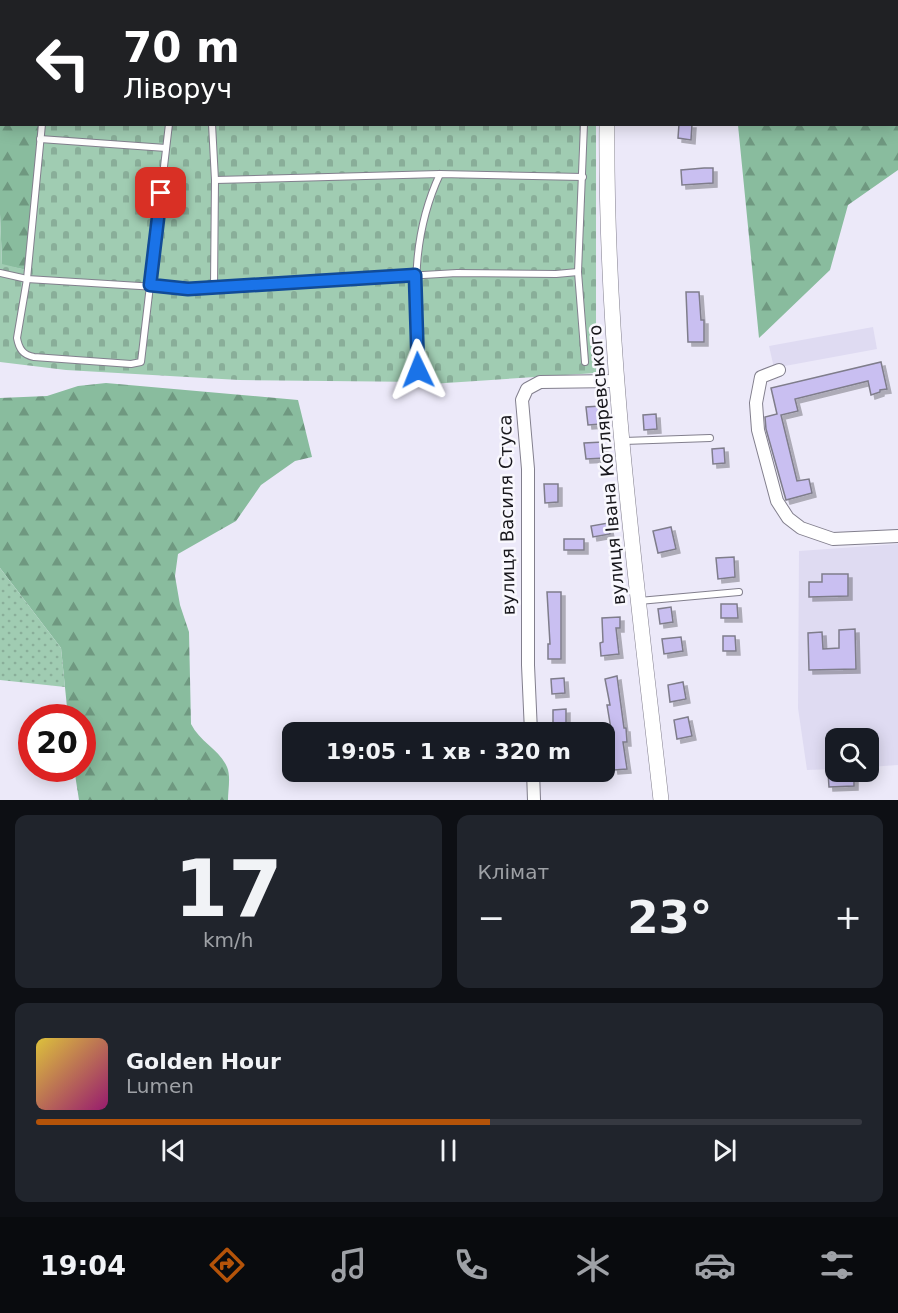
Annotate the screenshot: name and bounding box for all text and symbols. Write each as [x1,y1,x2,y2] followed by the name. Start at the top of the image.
[123,23,240,72] text: 70 m
[24,24,102,102] icon: left
[123,73,232,104] text: Ліворуч
[135,167,186,218] pin
[144,176,177,209] icon: arrive
[584,324,629,606] street label: вулиця Івана Котляревського
[386,338,450,402] position arrow
[494,414,519,616] street label: вулиця Василя Стуса
[18,704,96,782] speed limit sign: 20
[825,728,879,782] map controls
[825,728,879,782] button: search
[326,739,571,764] text: 19:05 · 1 хв · 320 m
[174,844,283,934] text: 17
[478,860,549,884] text: Клімат
[627,891,712,944] text: 23°
[478,898,505,937] text: −
[834,898,862,937] text: +
[203,928,253,952] text: km/h
[126,1049,281,1074] text: Golden Hour
[126,1074,194,1098] text: Lumen
[157,1134,190,1167] icon: previous
[432,1134,465,1167] icon: pause
[708,1134,741,1167] icon: next
[206,1244,248,1286] icon: directions
[328,1244,370,1286] icon: music
[450,1244,492,1286] icon: phone
[572,1244,614,1286] icon: climate
[694,1244,736,1286] icon: car
[816,1244,858,1286] icon: filters
[40,1250,126,1281] text: 19:04

